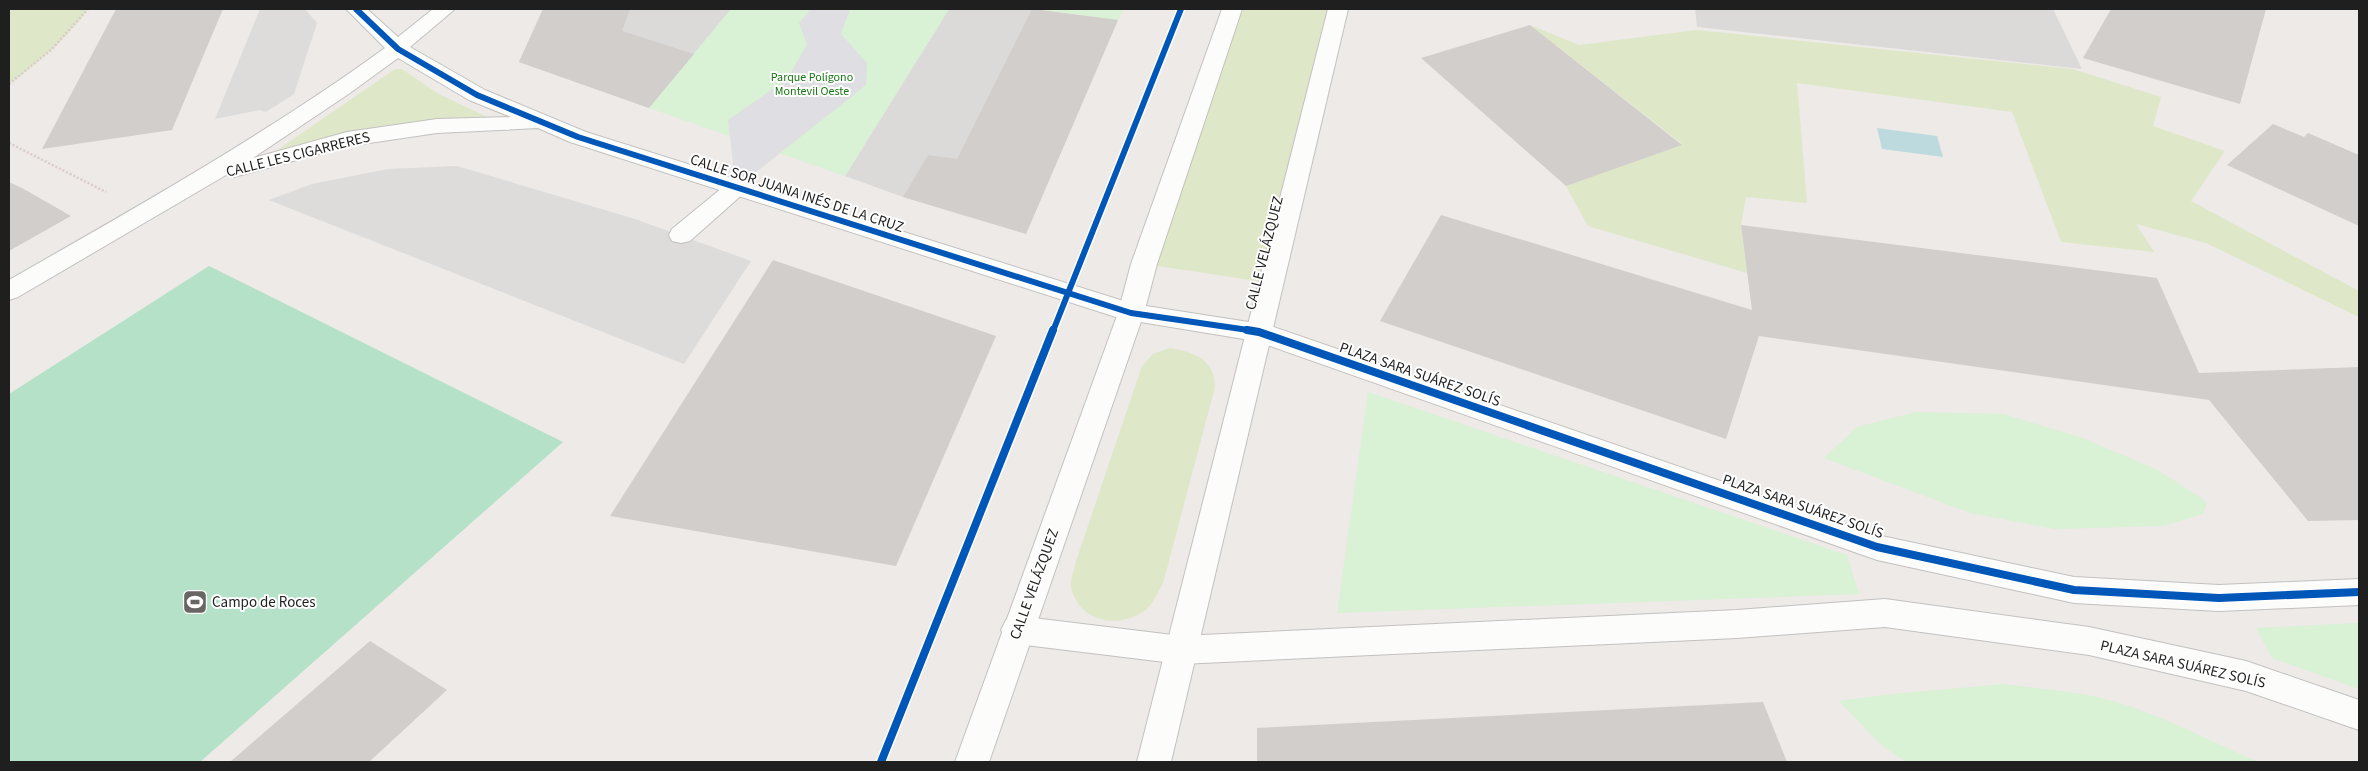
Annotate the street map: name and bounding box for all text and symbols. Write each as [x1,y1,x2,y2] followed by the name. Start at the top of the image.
[771,69,853,100] park label: Parque Polígono Montevil Oeste
[224,126,372,183] street label: CALLE LES CIGARRERES
[687,149,906,238] street label: CALLE SOR JUANA INÉS DE LA CRUZ
[1240,194,1289,312] street label: CALLE VELÁZQUEZ
[1336,337,1503,412] street label: PLAZA SARA SUÁREZ SOLÍS
[1719,469,1886,544] street label: PLAZA SARA SUÁREZ SOLÍS
[1005,526,1064,643] street label: CALLE VELÁZQUEZ
[182,589,208,615] sports icon: Campo de Roces
[212,592,316,613] place label: Campo de Roces
[2098,635,2268,694] street label: PLAZA SARA SUÁREZ SOLÍS

